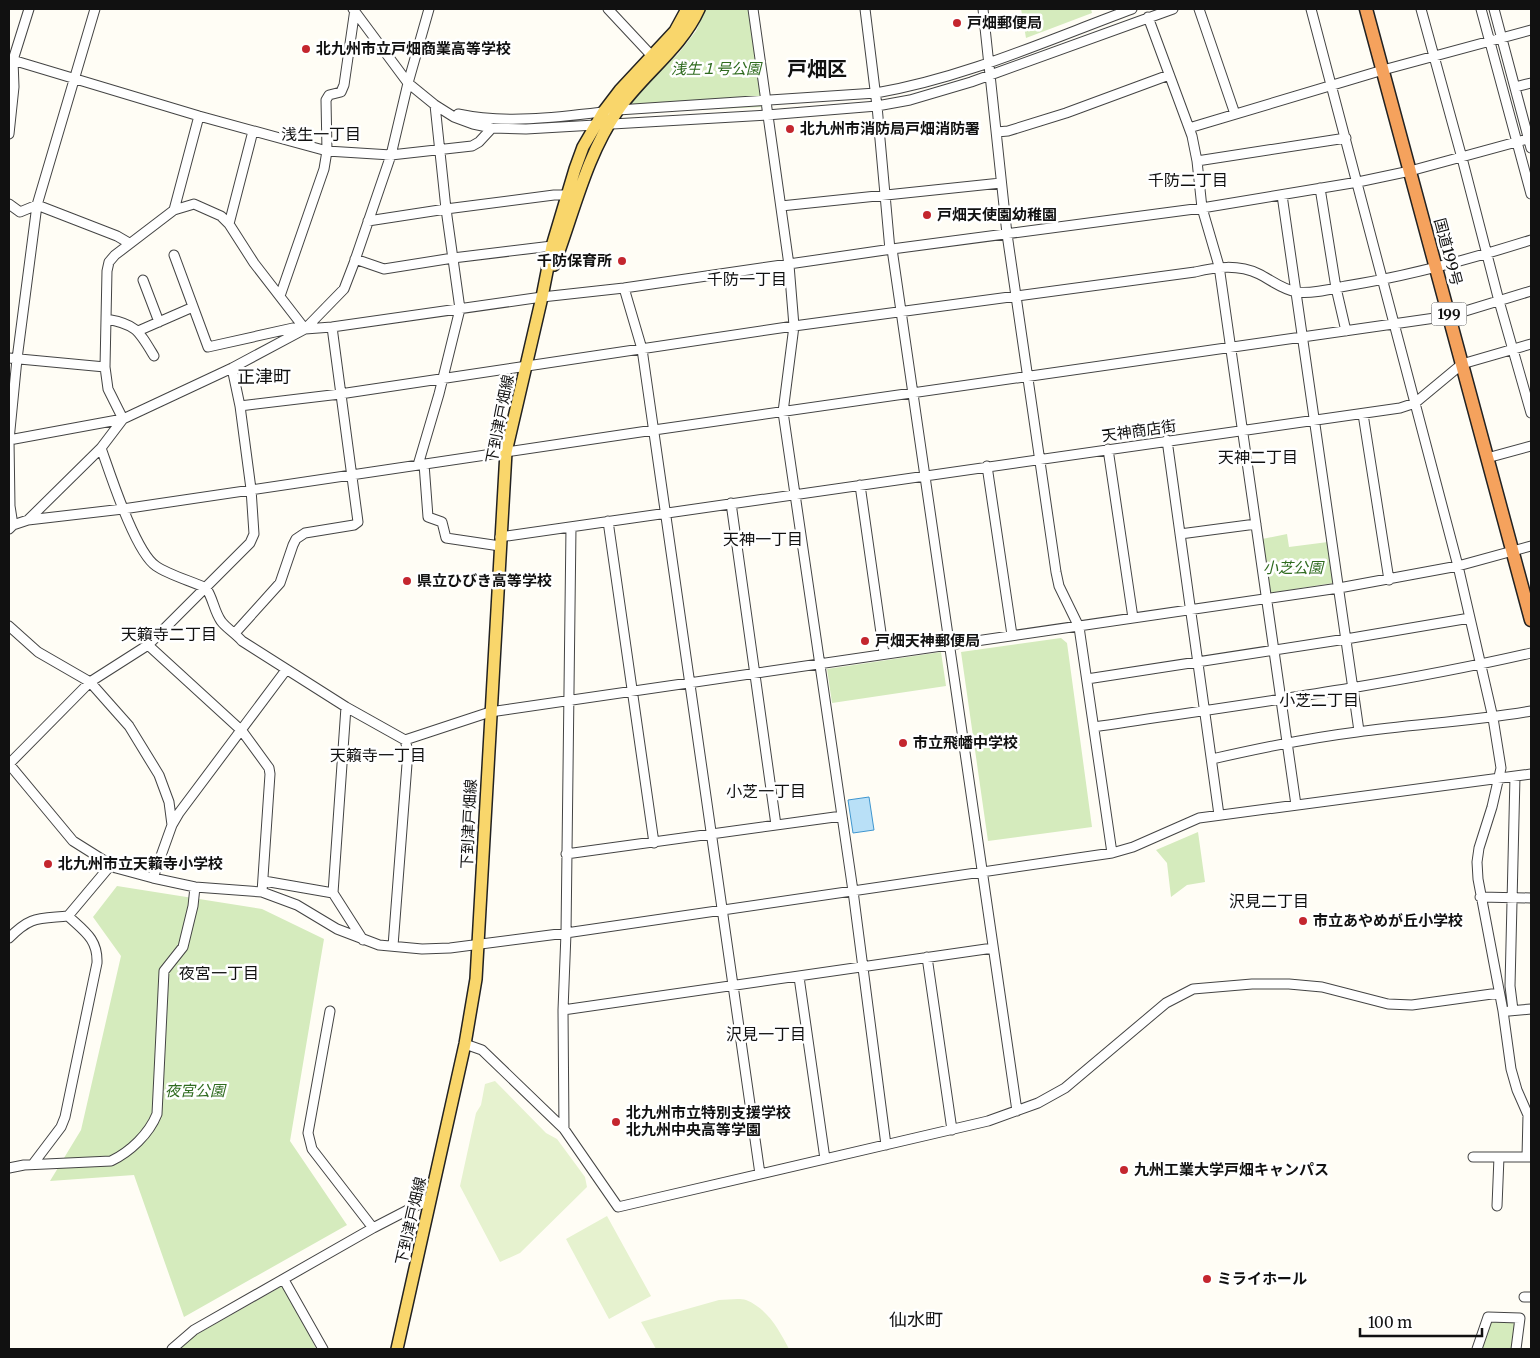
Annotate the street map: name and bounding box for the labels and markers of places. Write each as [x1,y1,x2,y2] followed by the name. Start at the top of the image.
[967,13,1042,32] place label: 戸畑郵便局
[951,17,963,29] marker: 戸畑郵便局
[316,39,511,58] place label: 北九州市立戸畑商業高等学校
[300,43,312,55] marker: 北九州市立戸畑商業高等学校
[800,119,980,138] place label: 北九州市消防局戸畑消防署
[784,123,796,135] marker: 北九州市消防局戸畑消防署
[937,205,1057,224] place label: 戸畑天使園幼稚園
[921,209,933,221] marker: 戸畑天使園幼稚園
[537,251,612,270] place label: 千防保育所
[616,255,628,267] marker: 千防保育所
[417,571,552,590] place label: 県立ひびき高等学校
[401,575,413,587] marker: 県立ひびき高等学校
[875,631,980,650] place label: 戸畑天神郵便局
[859,635,871,647] marker: 戸畑天神郵便局
[913,733,1018,752] place label: 市立飛幡中学校
[897,737,909,749] marker: 市立飛幡中学校
[58,854,223,873] place label: 北九州市立天籟寺小学校
[42,858,54,870] marker: 北九州市立天籟寺小学校
[1313,911,1463,930] place label: 市立あやめが丘小学校
[1297,915,1309,927] marker: 市立あやめが丘小学校
[626,1103,791,1139] place label: 北九州市立特別支援学校 北九州中央高等学園
[610,1116,622,1128] marker: 北九州市立特別支援学校 北九州中央高等学園
[1134,1160,1329,1179] place label: 九州工業大学戸畑キャンパス
[1118,1164,1130,1176] marker: 九州工業大学戸畑キャンパス
[1217,1269,1307,1288] place label: ミライホール
[1201,1273,1213,1285] marker: ミライホール

